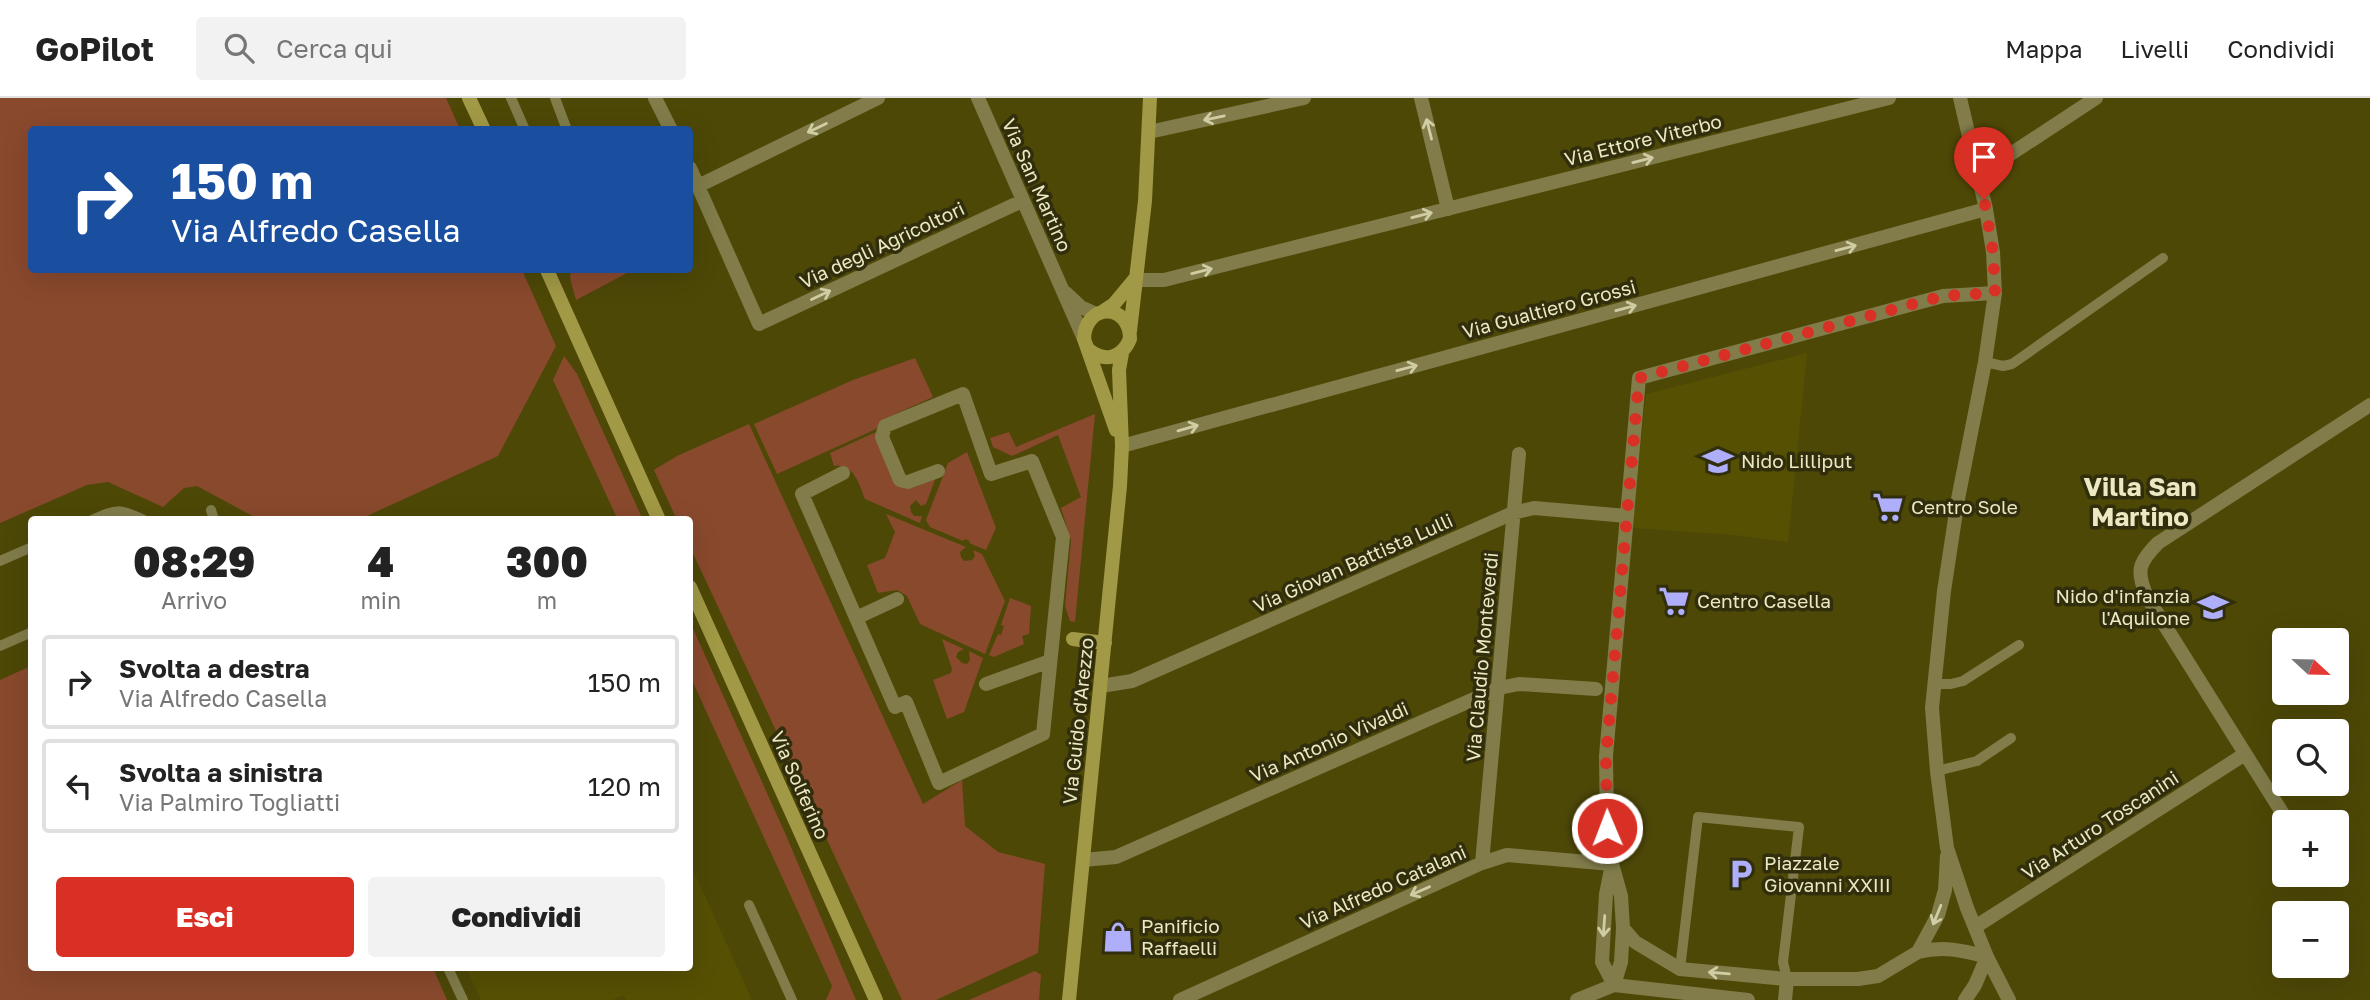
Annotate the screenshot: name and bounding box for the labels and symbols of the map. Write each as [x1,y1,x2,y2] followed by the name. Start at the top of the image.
[1562,109,1724,170] street label: Via Ettore Viterbo
[1203,112,1226,125] one-way arrow
[998,115,1077,255] street label: Via San Martino
[1422,119,1435,141] one-way arrow
[807,122,828,136] one-way arrow
[1954,127,2014,199] pin
[1631,153,1654,166] one-way arrow
[796,196,968,293] street label: Via degli Agricoltori
[1410,208,1433,221] one-way arrow
[1834,241,1857,254] one-way arrow
[1190,264,1212,277] one-way arrow
[1459,274,1638,343] street label: Via Gualtiero Grossi
[809,288,831,301] one-way arrow
[1615,301,1637,314] one-way arrow
[1395,361,1418,374] one-way arrow
[1176,421,1198,434] one-way arrow
[1701,444,1735,478] school or university icon: Nido Lilliput
[1741,449,1852,472] place label: Nido Lilliput
[2084,471,2196,532] district label: Villa San Martino
[1871,490,1905,524] supermarket icon: Centro Sole
[1911,495,2018,518] place label: Centro Sole
[1250,508,1456,617] street label: Via Giovan Battista Lulli
[1461,551,1502,763] street label: Via Claudio Monteverdi
[1657,584,1691,618] supermarket icon: Centro Casella
[2055,584,2190,629] place label: Nido d'infanzia l'Aquilone
[1697,589,1831,612] place label: Centro Casella
[2196,590,2230,624] school or university icon: Nido d'infanzia l'Aquilone
[2272,628,2348,705] north arrow
[1057,636,1098,805] street label: Via Guido d'Arezzo
[1246,696,1411,787] street label: Via Antonio Vivaldi
[766,727,835,842] street label: Via Solferino
[2017,765,2183,884] street label: Via Arturo Toscanini
[1570,791,1644,865] position arrow
[1296,839,1470,934] street label: Via Alfredo Catalani
[1764,851,1891,896] place label: Piazzale Giovanni XXIII
[1724,857,1758,891] parking icon: Piazzale Giovanni XXIII
[1410,885,1431,898] one-way arrow
[1929,903,1942,925] one-way arrow
[1141,914,1220,959] place label: Panificio Raffaelli
[1597,914,1610,936] one-way arrow
[1101,920,1135,954] shop icon: Panificio Raffaelli
[1708,966,1731,979] one-way arrow

